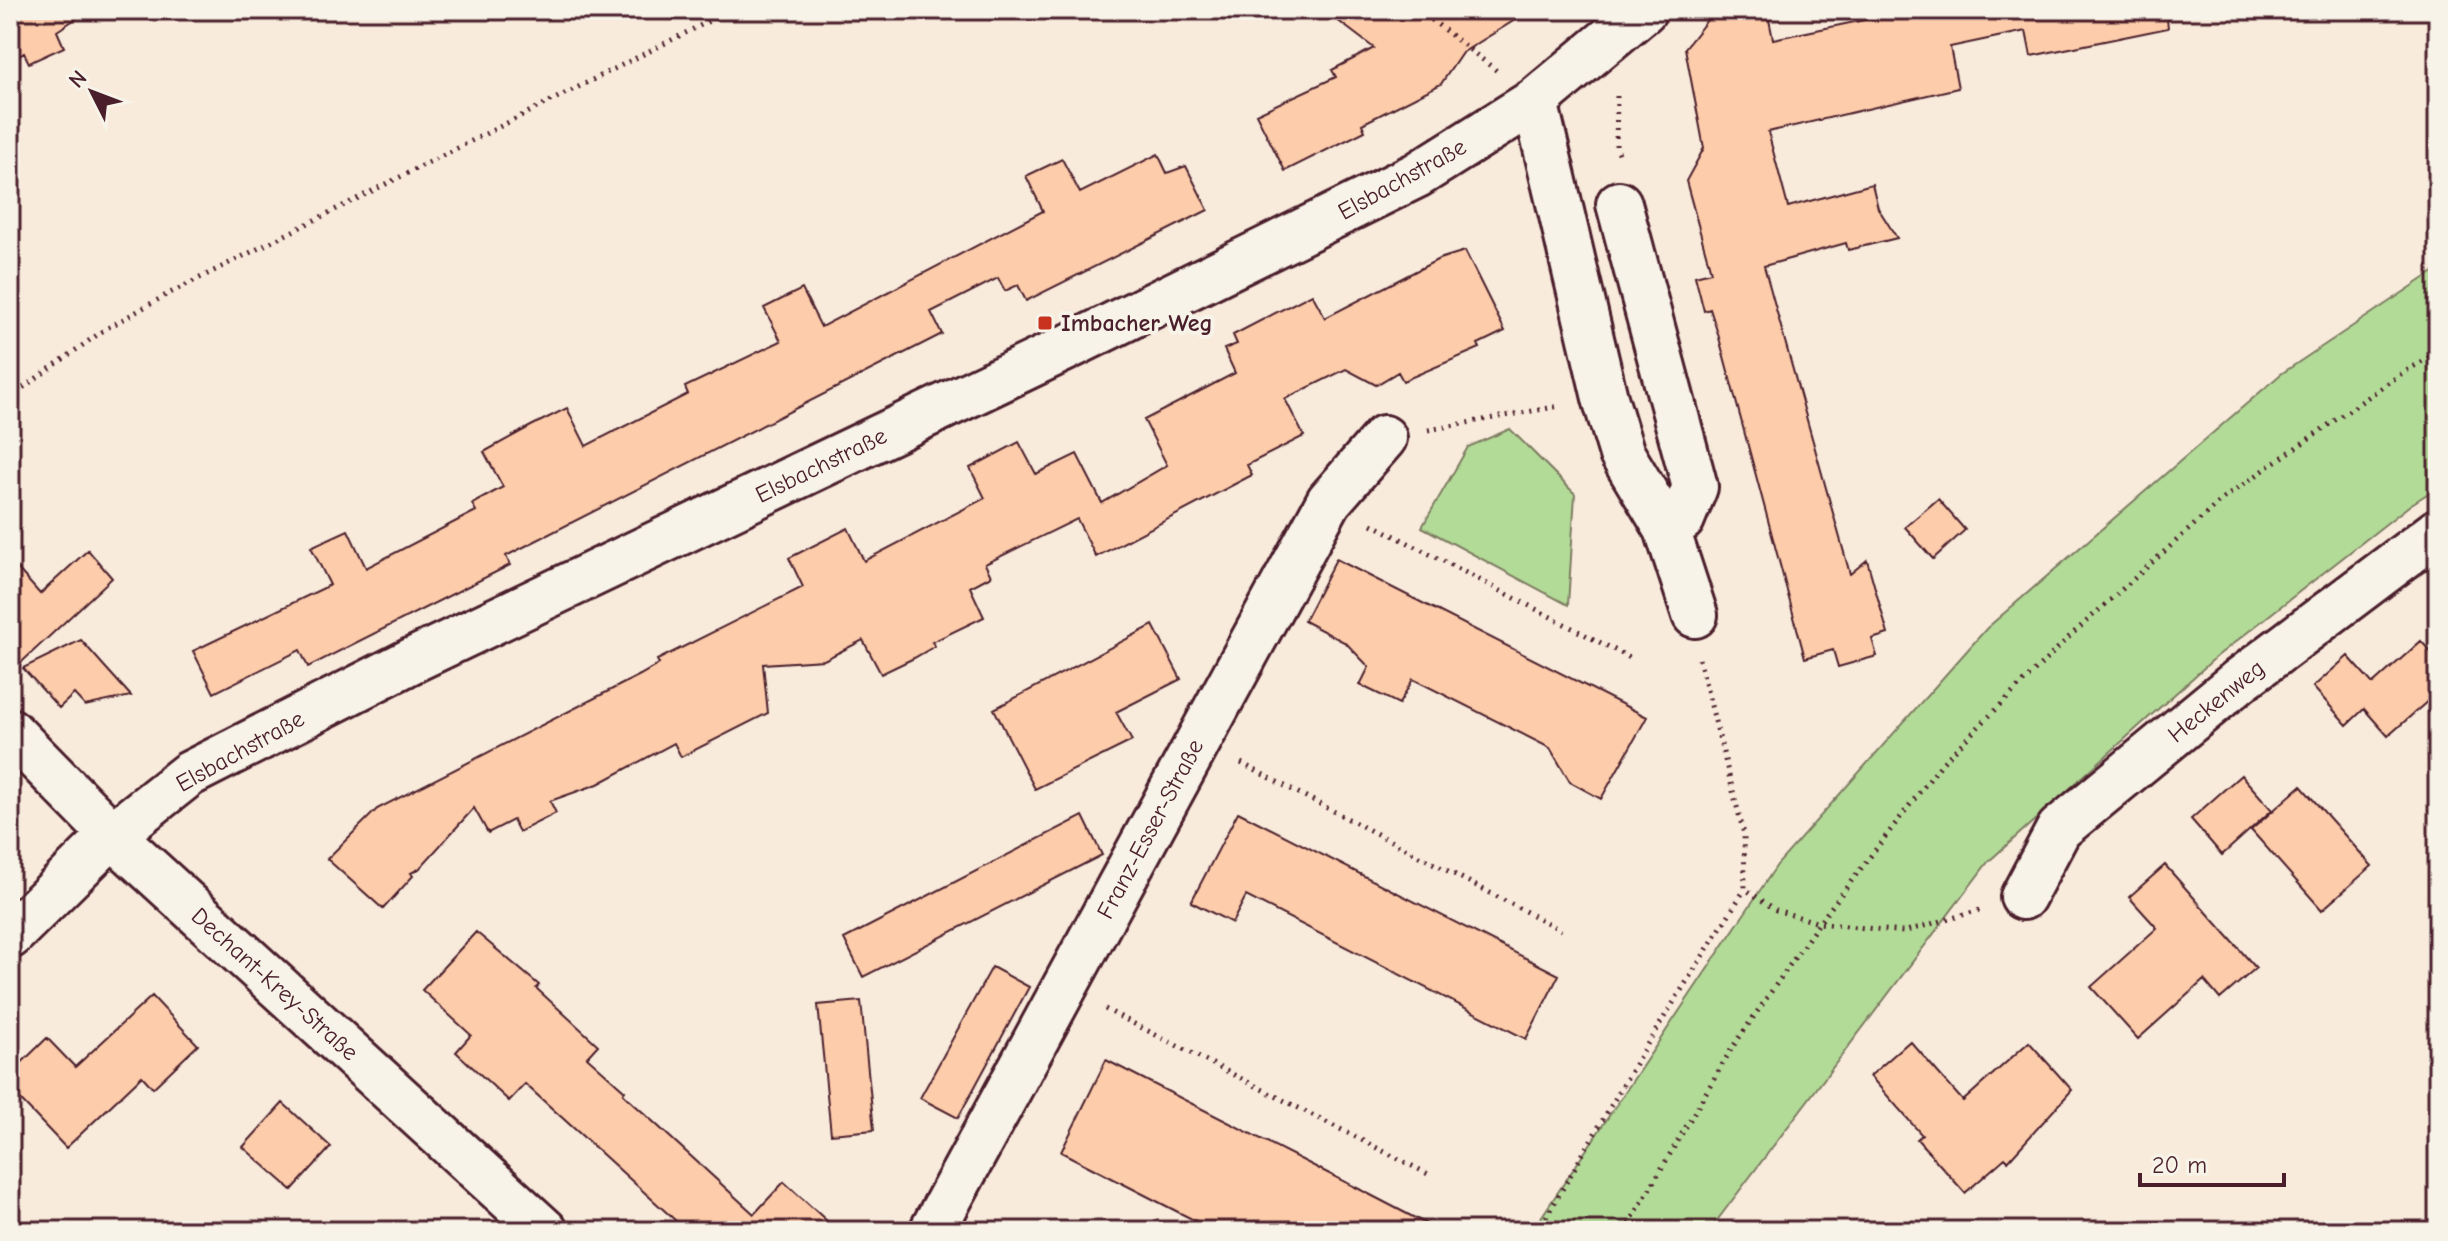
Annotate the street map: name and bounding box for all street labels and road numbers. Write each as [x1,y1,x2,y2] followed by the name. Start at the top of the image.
[1333,132,1471,226] street label: Elsbachstraße
[751,421,891,509] street label: Elsbachstraße
[2162,654,2270,748] street label: Heckenweg
[171,704,309,798] street label: Elsbachstraße
[1091,734,1209,924] street label: Franz-Esser-Straße
[186,902,364,1066] street label: Dechant-Krey-Straße

